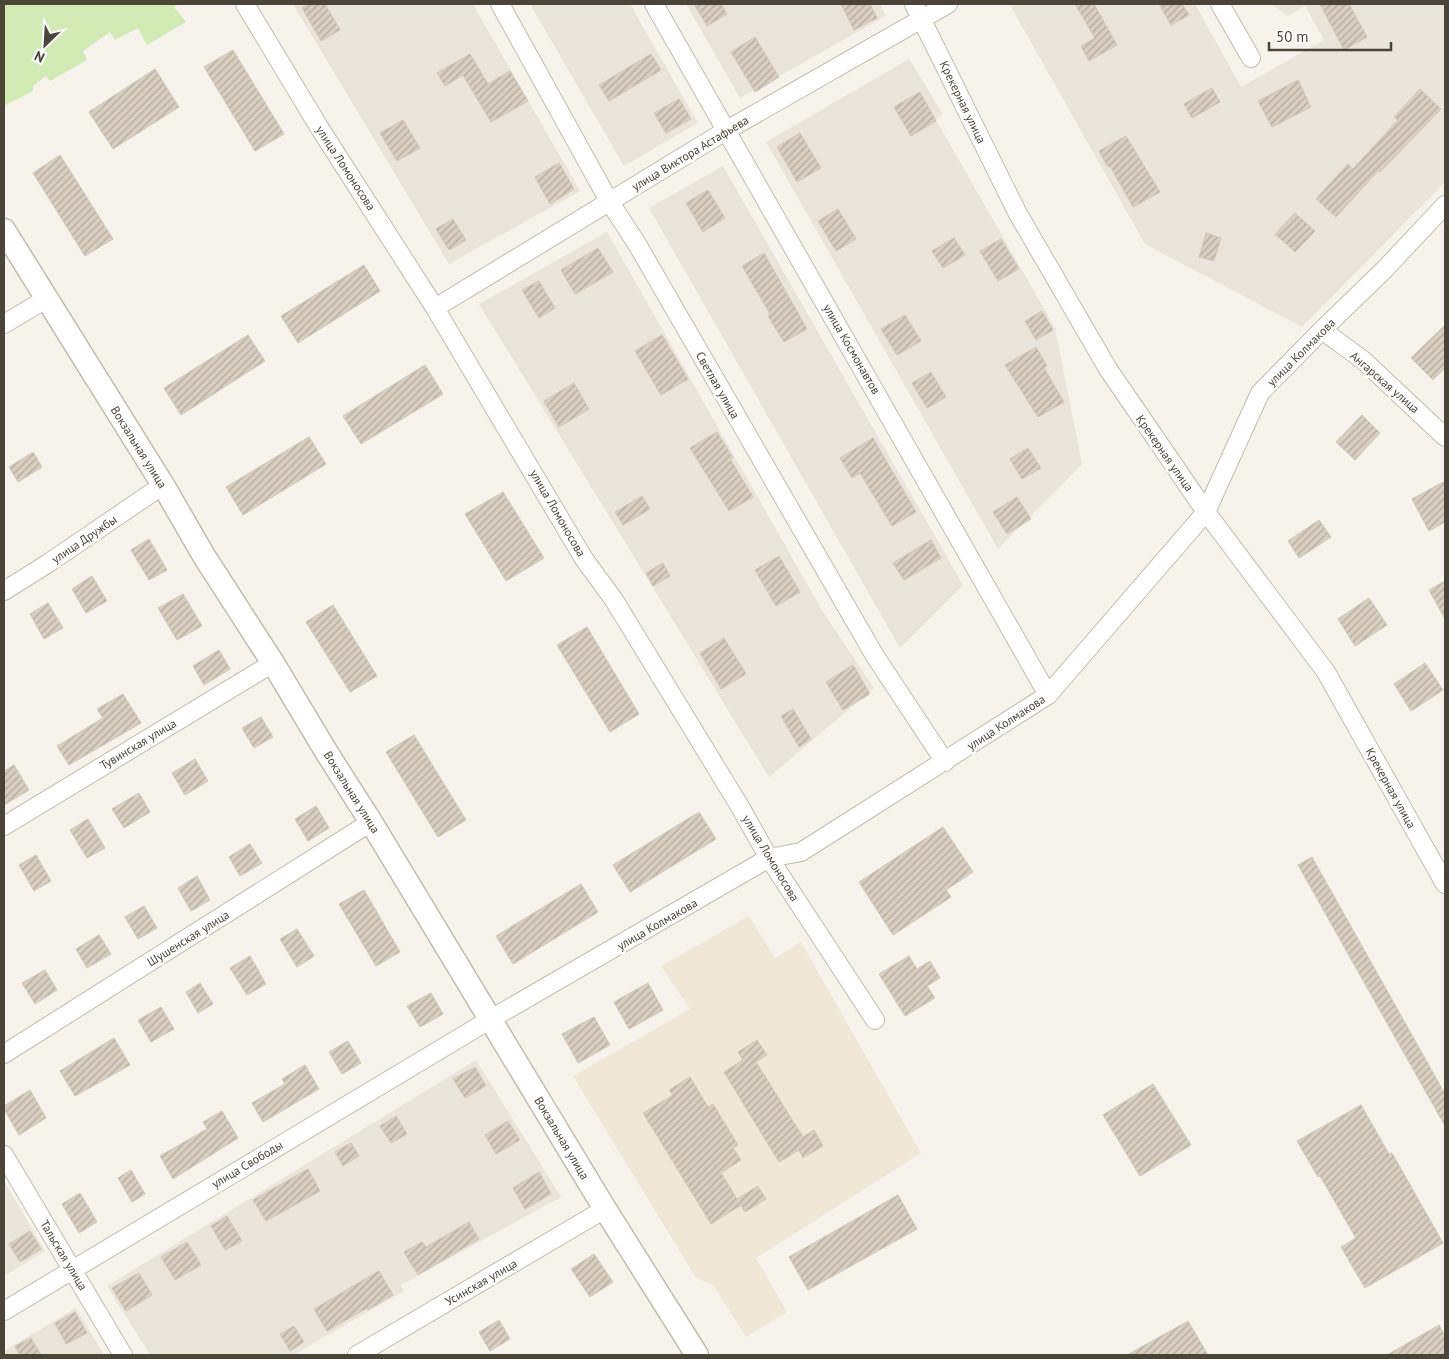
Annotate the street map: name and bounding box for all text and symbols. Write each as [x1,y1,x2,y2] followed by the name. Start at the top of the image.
[20,20,70,70] north arrow
[1269,20,1392,52] scale bar
[1276,27,1309,46] text: 50 m
[32,47,47,67] text: N
[937,58,989,146] street label: Крекерная улица
[629,112,751,194] street label: улица Виктора Астафьева
[313,123,379,213] street label: улица Ломоносова
[820,301,884,397] street label: улица Космонавтов
[1264,315,1338,389] street label: улица Колмакова
[1347,348,1423,416] street label: Ангарская улица
[693,349,743,421] street label: Светлая улица
[108,403,170,491] street label: Вокзальная улица
[1133,412,1197,494] street label: Крекерная улица
[527,467,589,559] street label: улица Ломоносова
[48,512,120,566] street label: улица Дружбы
[964,691,1048,753] street label: улица Колмакова
[97,715,179,773] street label: Тувинская улица
[1363,745,1419,831] street label: Крекерная улица
[321,748,383,836] street label: Вокзальная улица
[739,812,803,904] street label: улица Ломоносова
[614,895,700,953] street label: улица Колмакова
[144,907,232,969] street label: Шушенская улица
[531,1094,593,1182] street label: Вокзальная улица
[209,1137,285,1191] street label: улица Свободы
[37,1217,91,1293] street label: Тальская улица
[442,1255,520,1309] street label: Усинская улица

